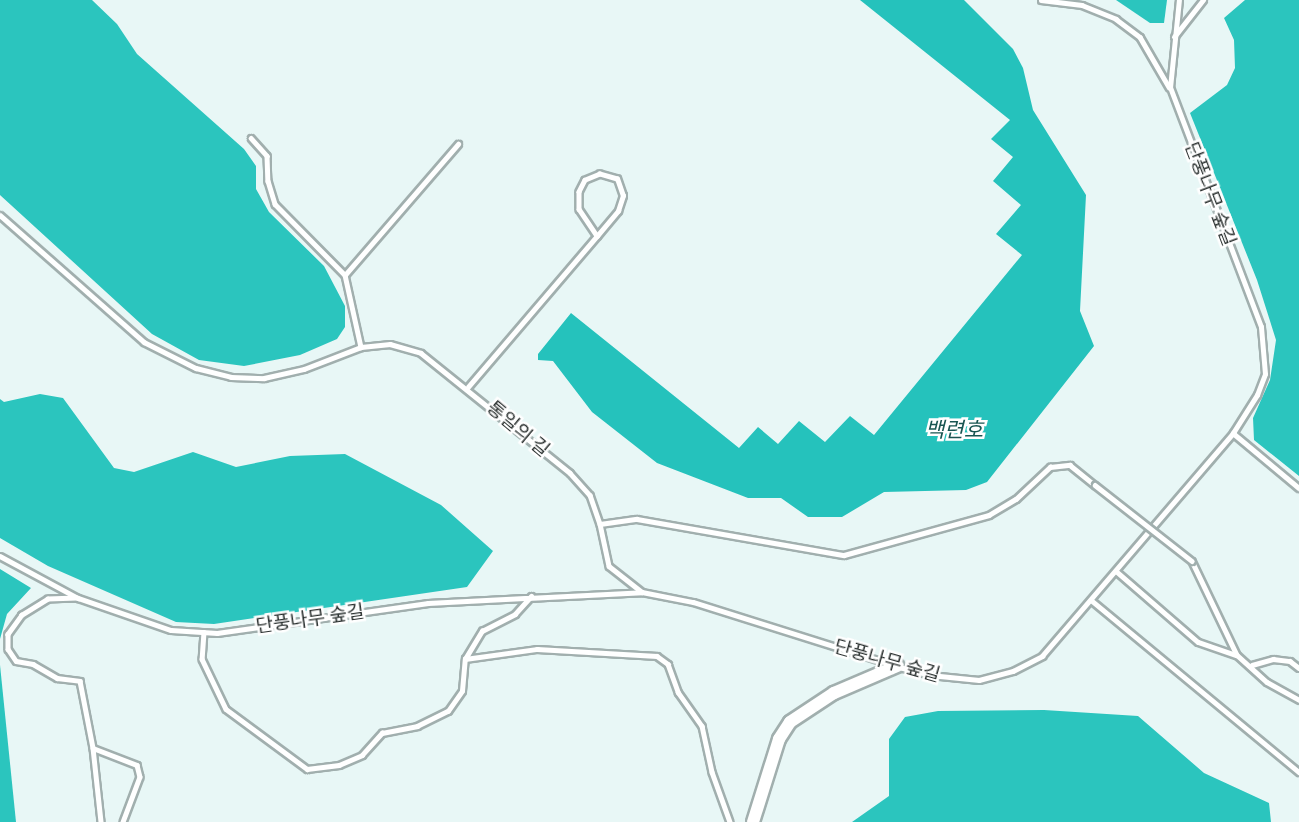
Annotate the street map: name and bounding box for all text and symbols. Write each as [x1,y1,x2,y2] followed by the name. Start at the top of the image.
[1180,139,1240,249] street label: 단풍나무 숲길
[482,396,554,462] street label: 통일의 길
[925,417,983,443] water label: 백련호
[254,600,366,638] street label: 단풍나무 숲길
[831,635,943,687] street label: 단풍나무 숲길

